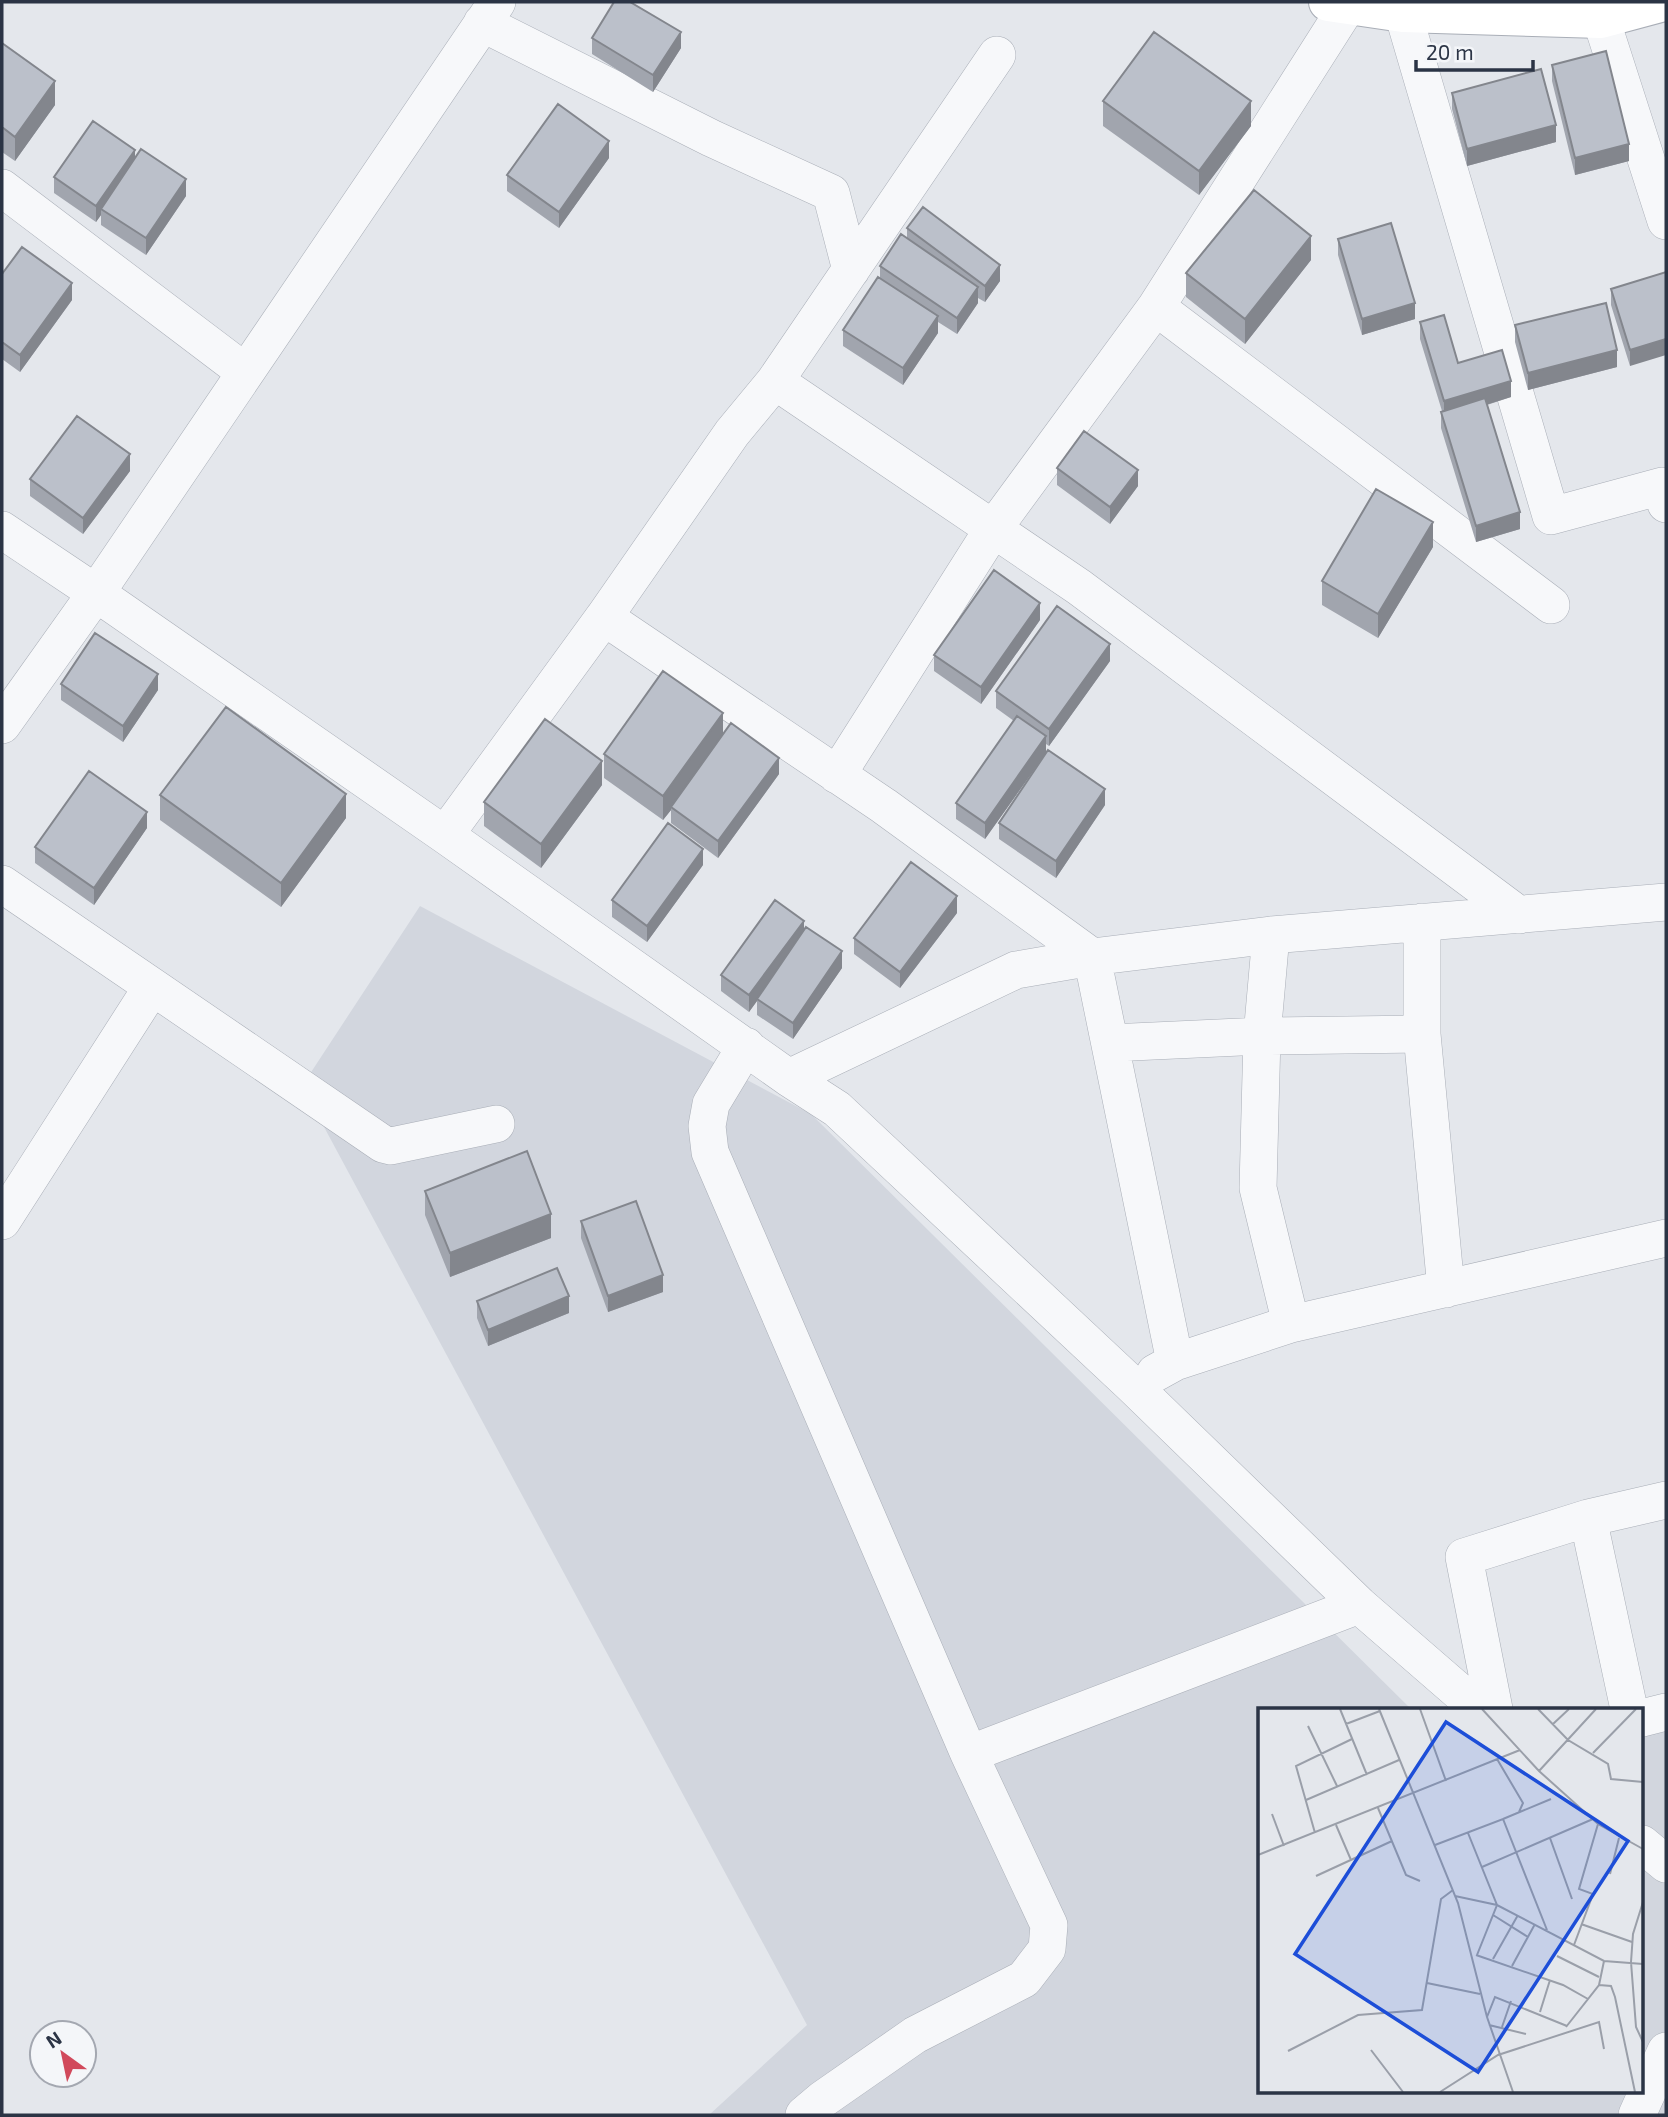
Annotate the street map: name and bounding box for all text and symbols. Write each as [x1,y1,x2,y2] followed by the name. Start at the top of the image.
[1416,28,1533,72] scale bar
[1426,39,1474,64] text: 20 m
[1258,1708,1644,2092] inset map
[28,2019,98,2089] north arrow
[41,2026,65,2053] text: N

